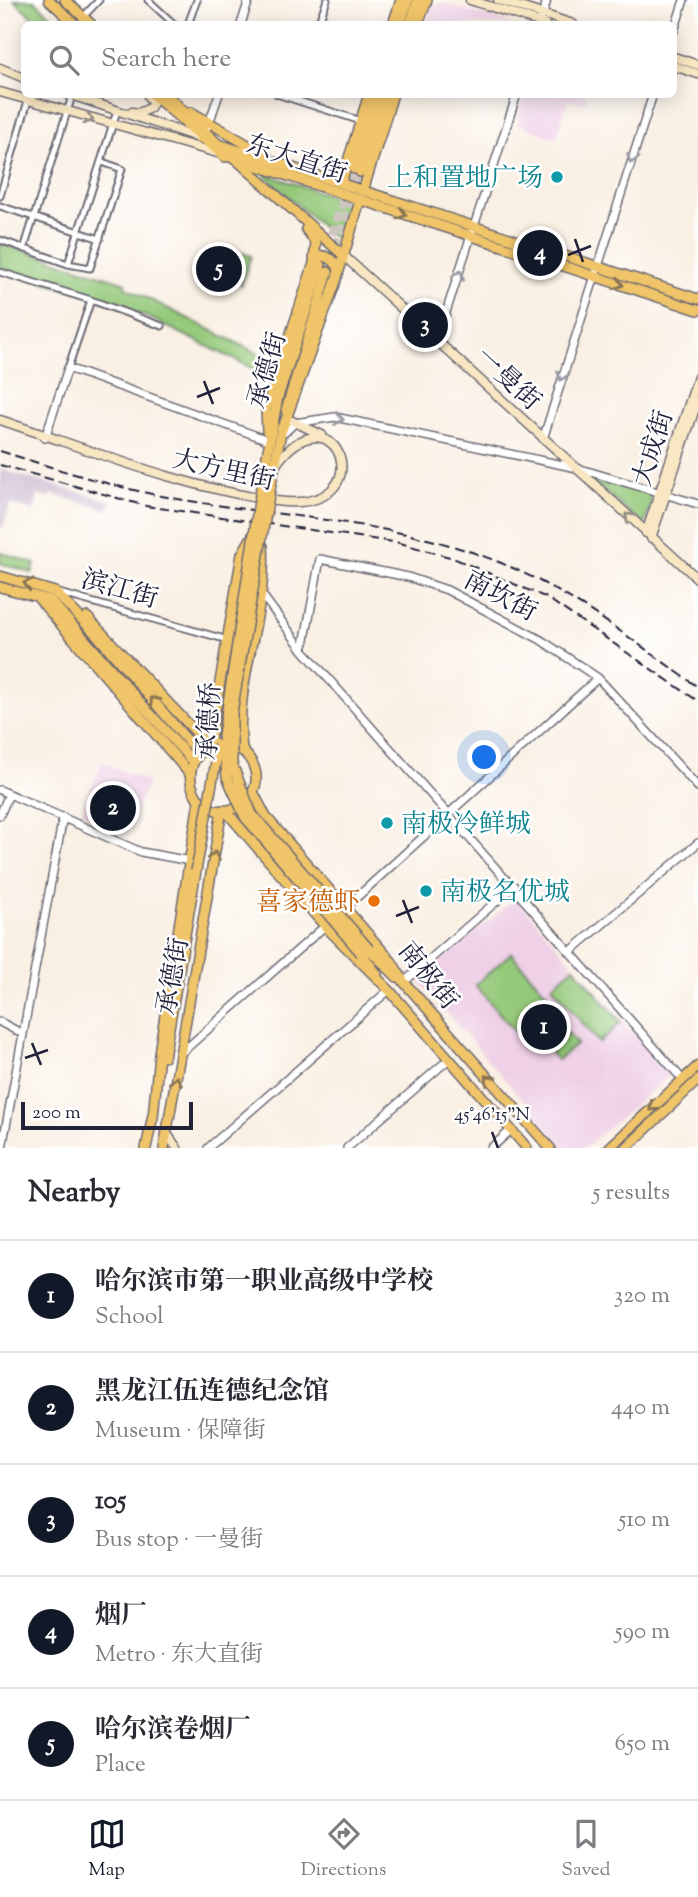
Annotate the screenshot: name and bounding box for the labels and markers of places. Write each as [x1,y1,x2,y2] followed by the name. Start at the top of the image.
[387,161,543,198] place label: 上和置地广场
[549,169,565,185] marker: 上和置地广场
[517,227,563,279] pin: 4
[196,243,242,295] pin: 5
[402,299,448,351] pin: 3
[90,782,136,834] pin: 2
[401,807,531,844] place label: 南极冷鲜城
[379,815,395,831] marker: 南极冷鲜城
[440,875,570,912] place label: 南极名优城
[418,883,434,899] marker: 南极名优城
[256,885,360,922] place label: 喜家德虾
[366,893,382,909] marker: 喜家德虾
[521,1001,567,1053] pin: 1

